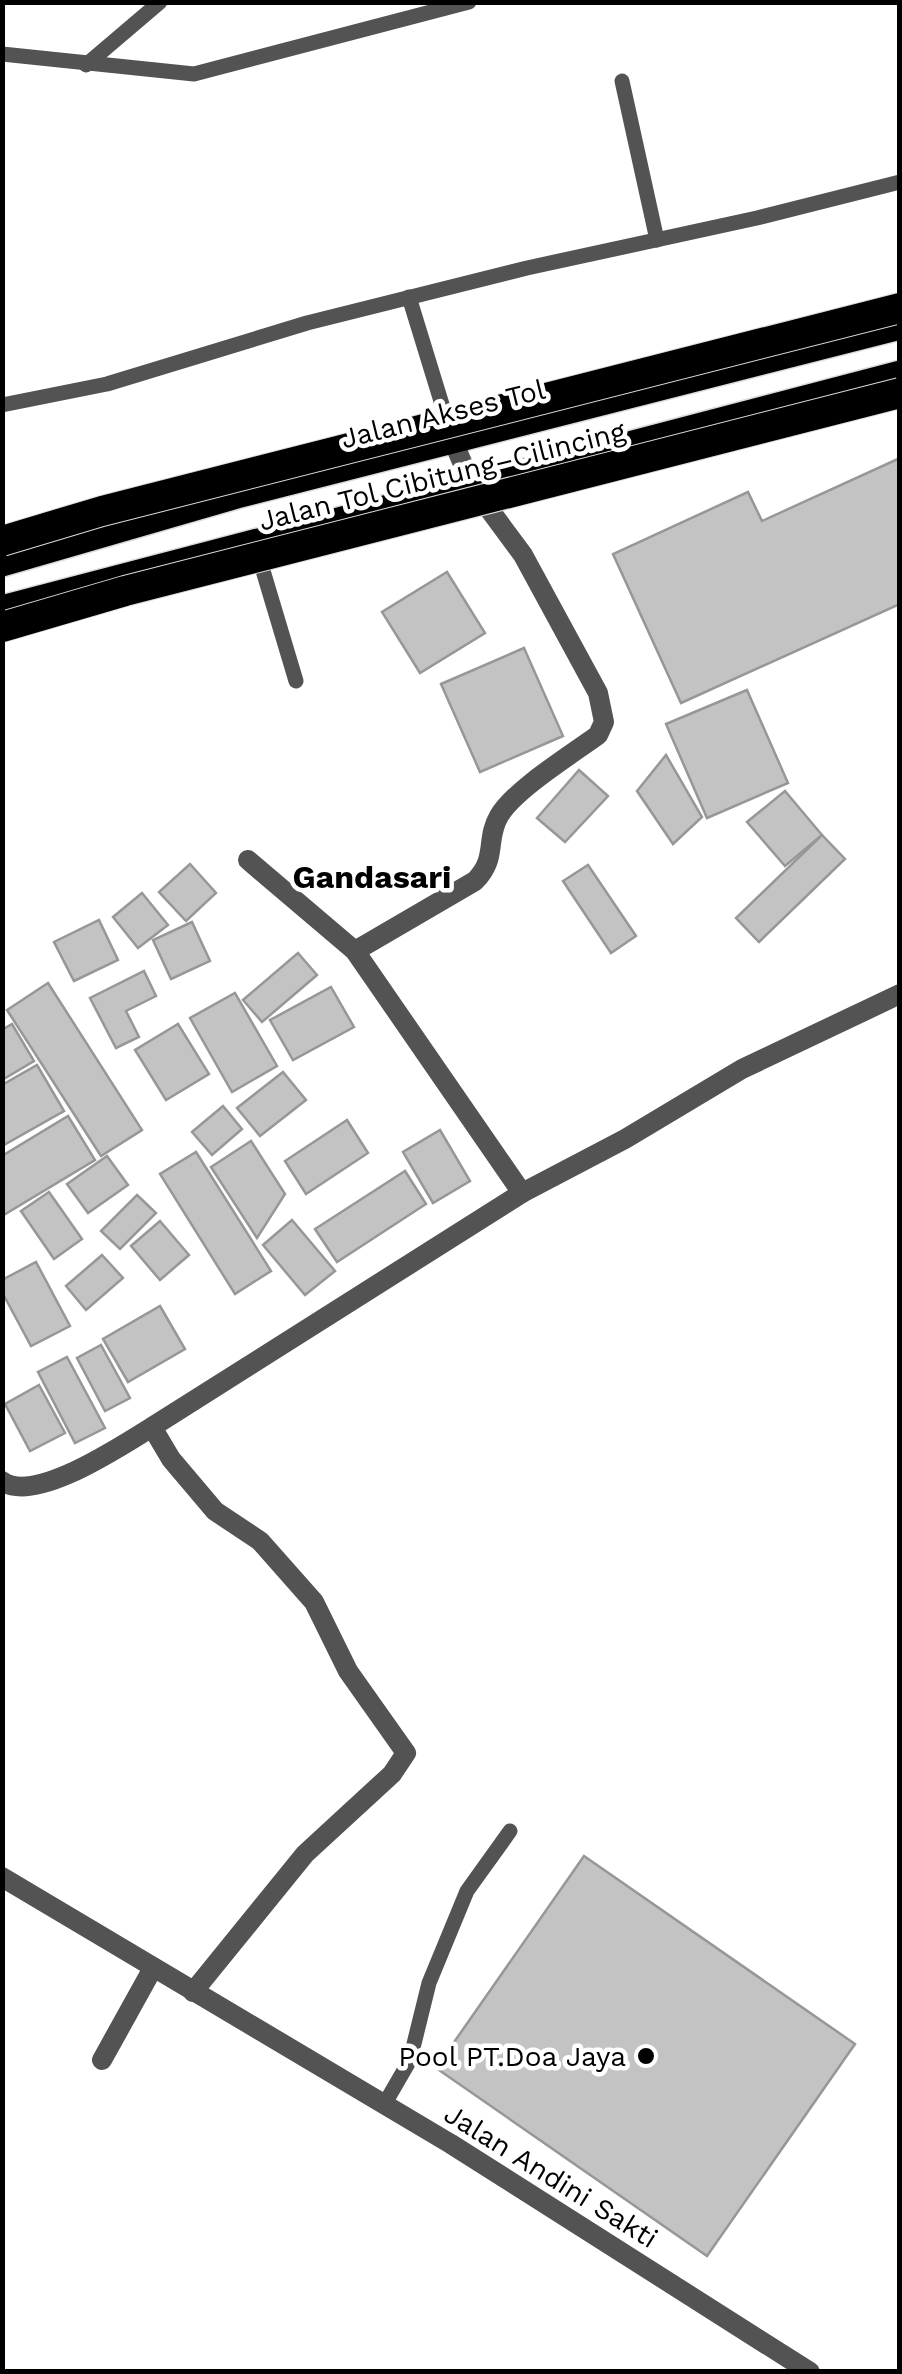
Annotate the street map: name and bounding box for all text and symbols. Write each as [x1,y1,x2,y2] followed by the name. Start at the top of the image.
[338,373,549,455] street label: Jalan Akses Tol
[255,414,629,538] street label: Jalan Tol Cibitung–Cilincing
[293,858,451,896] district label: Gandasari
[398,2040,626,2073] place label: Pool PT.Doa Jaya
[635,2045,657,2067] marker: Pool PT.Doa Jaya
[438,2097,664,2255] street label: Jalan Andini Sakti

